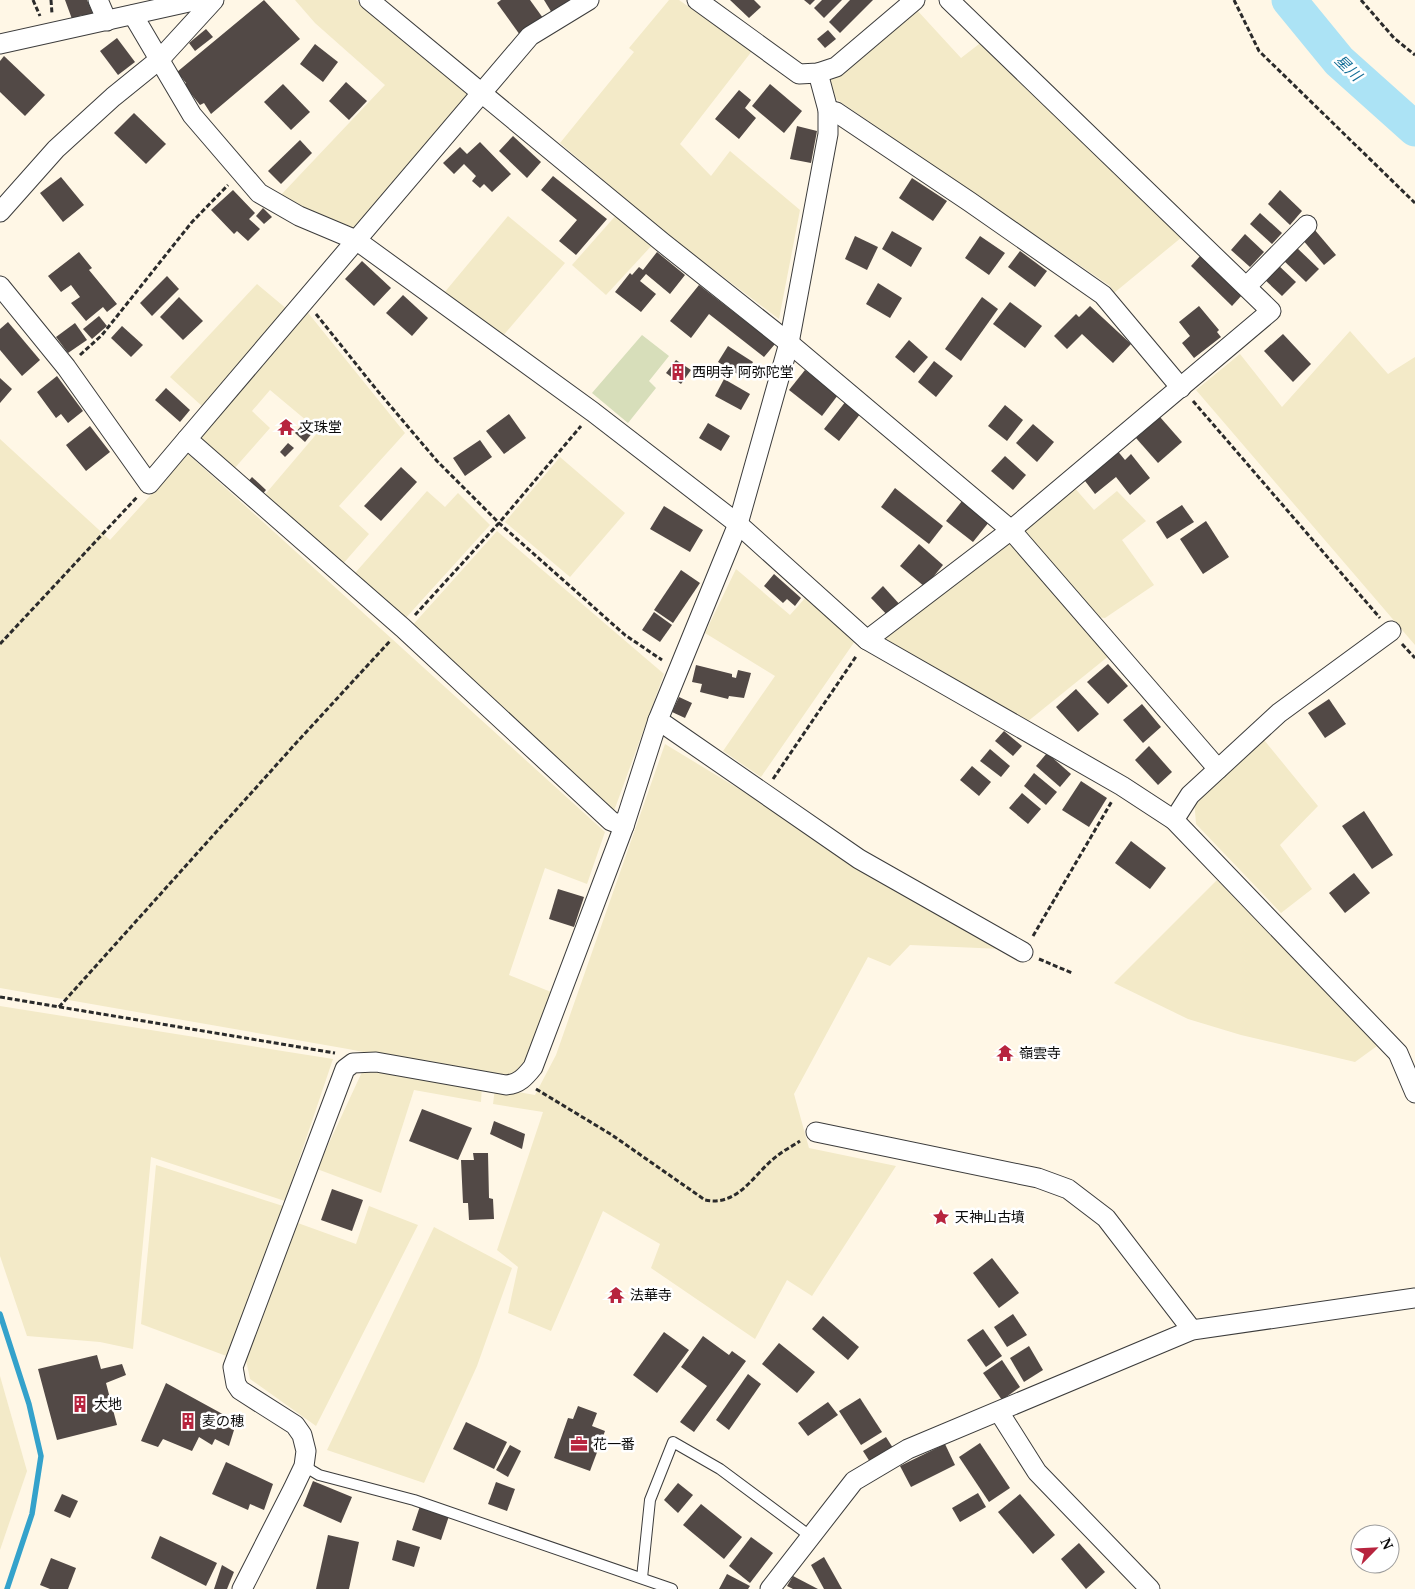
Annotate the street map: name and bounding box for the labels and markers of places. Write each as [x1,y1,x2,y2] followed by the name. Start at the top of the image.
[668,362,688,382] building icon: 西明寺 阿弥陀堂
[692,362,794,381] place label: 西明寺 阿弥陀堂
[276,417,296,437] temple icon: 文珠堂
[300,417,342,436] place label: 文珠堂
[995,1043,1015,1063] temple icon: 嶺雲寺
[1019,1043,1061,1062] place label: 嶺雲寺
[931,1207,951,1227] place icon: 天神山古墳
[955,1207,1025,1226] place label: 天神山古墳
[606,1285,626,1305] temple icon: 法華寺
[630,1285,672,1304] place label: 法華寺
[70,1394,90,1414] building icon: 大地
[94,1394,122,1413] place label: 大地
[178,1411,198,1431] building icon: 麦の穂
[202,1411,244,1430] place label: 麦の穂
[569,1434,589,1454] office icon: 花一番
[593,1434,635,1453] place label: 花一番

